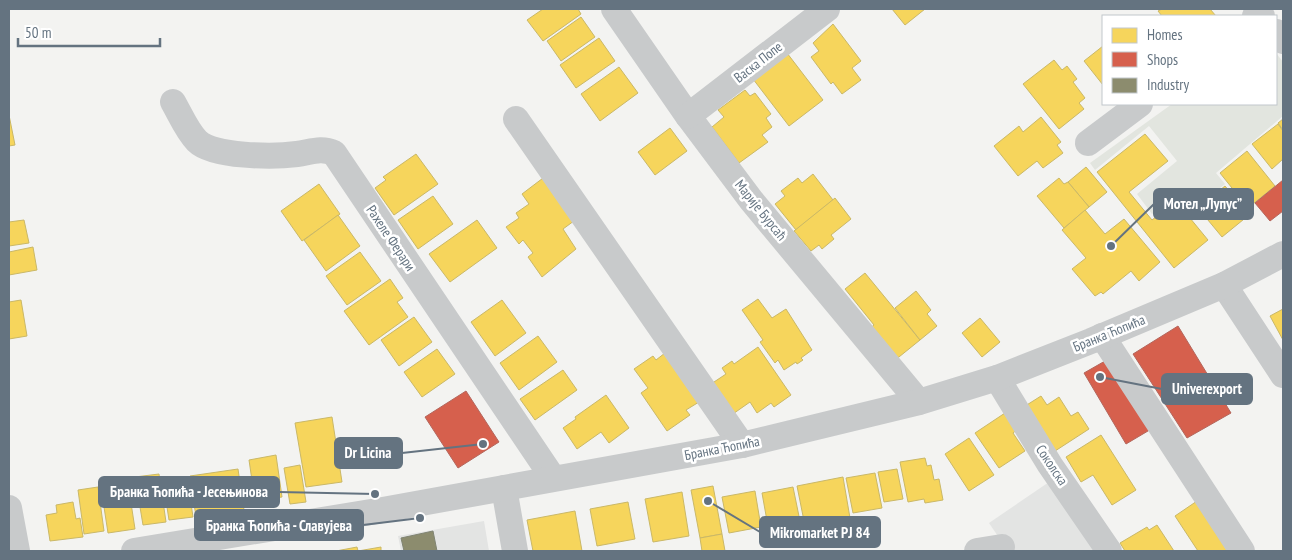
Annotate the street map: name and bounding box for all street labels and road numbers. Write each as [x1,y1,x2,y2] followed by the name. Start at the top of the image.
[730,37,786,86] street label: Васка Попе
[731,176,791,244] street label: Марије Бурсаћ
[362,202,420,274] street label: Рахеле Ферари
[1070,310,1148,356] street label: Бранка Ћопића
[683,432,761,464] street label: Бранка Ћопића
[1032,441,1072,489] street label: Соколска

